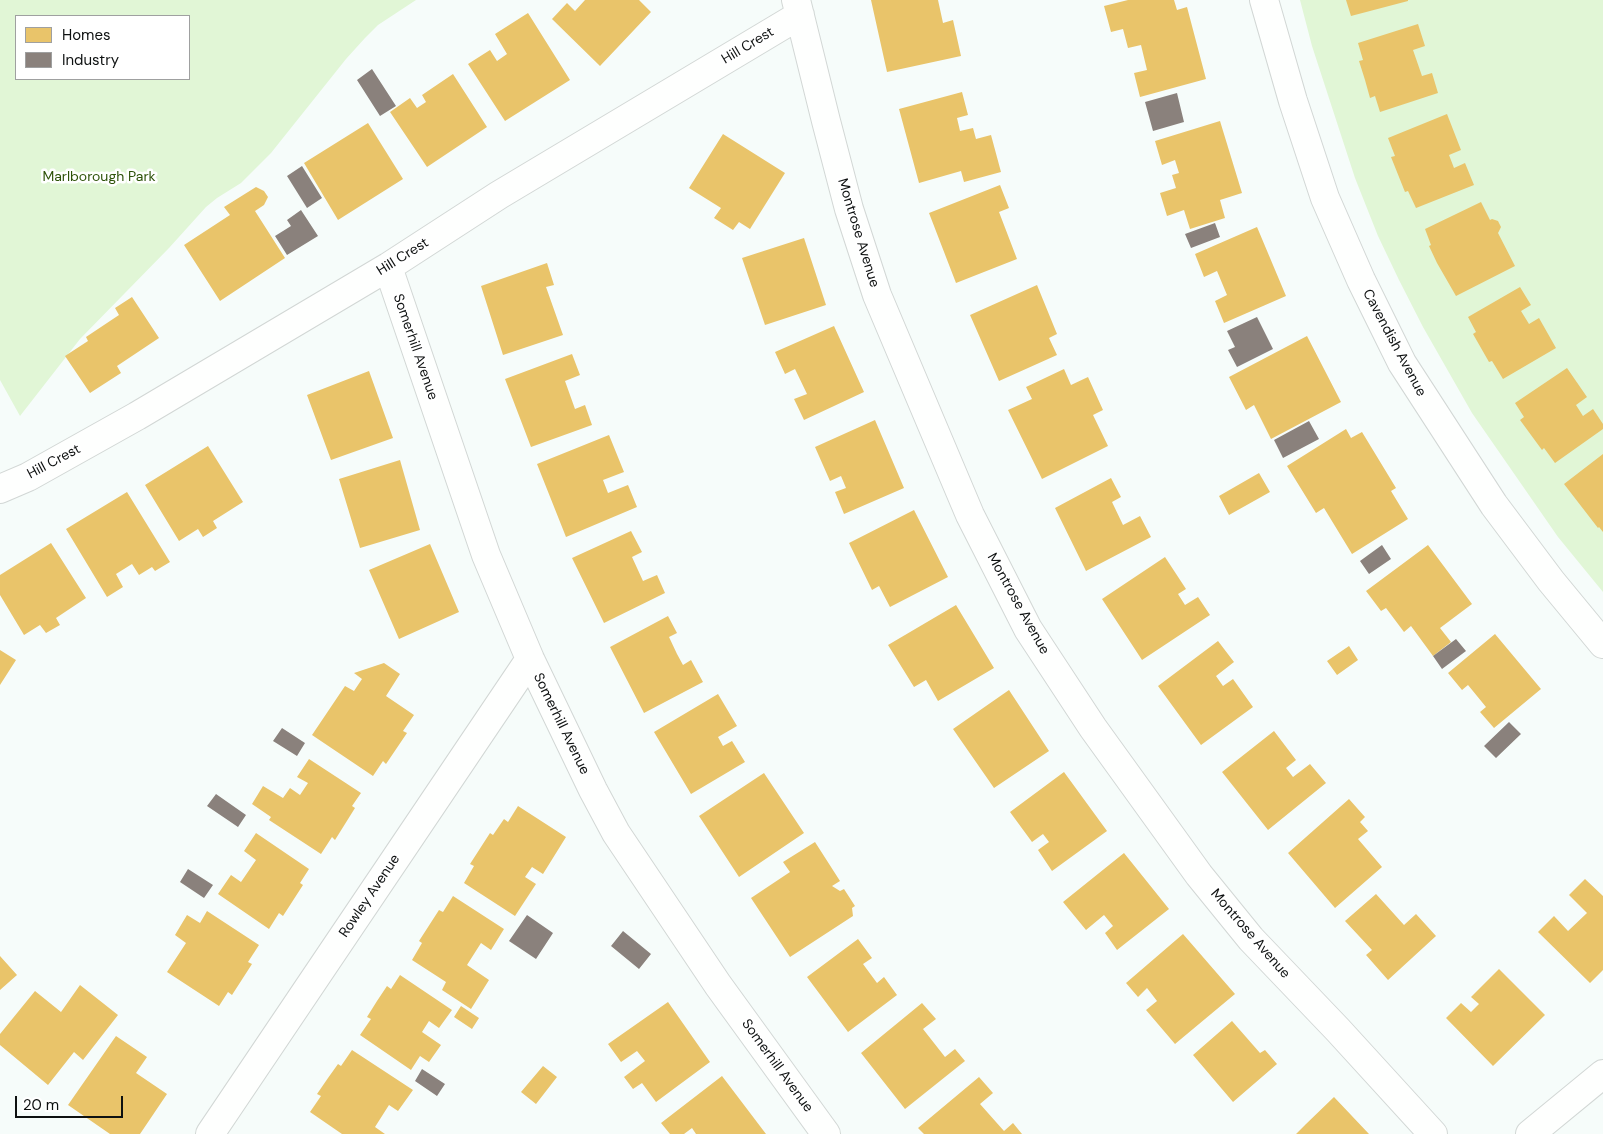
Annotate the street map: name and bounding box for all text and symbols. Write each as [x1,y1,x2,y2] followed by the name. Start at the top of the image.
[15,15,190,80] legend
[719,24,777,68] street label: Hill Crest
[62,25,111,45] text: Homes
[62,50,119,70] text: Industry
[42,169,156,185] park label: Marlborough Park
[833,176,883,290] street label: Montrose Avenue
[374,235,432,279] street label: Hill Crest
[1359,287,1429,399] street label: Cavendish Avenue
[389,292,441,402] street label: Somerhill Avenue
[24,441,84,483] street label: Hill Crest
[983,550,1053,658] street label: Montrose Avenue
[529,670,593,778] street label: Somerhill Avenue
[336,851,404,941] street label: Rowley Avenue
[1207,886,1293,982] street label: Montrose Avenue
[738,1016,816,1116] street label: Somerhill Avenue
[18,1086,125,1118] scale bar
[23,1095,59,1115] text: 20 m

